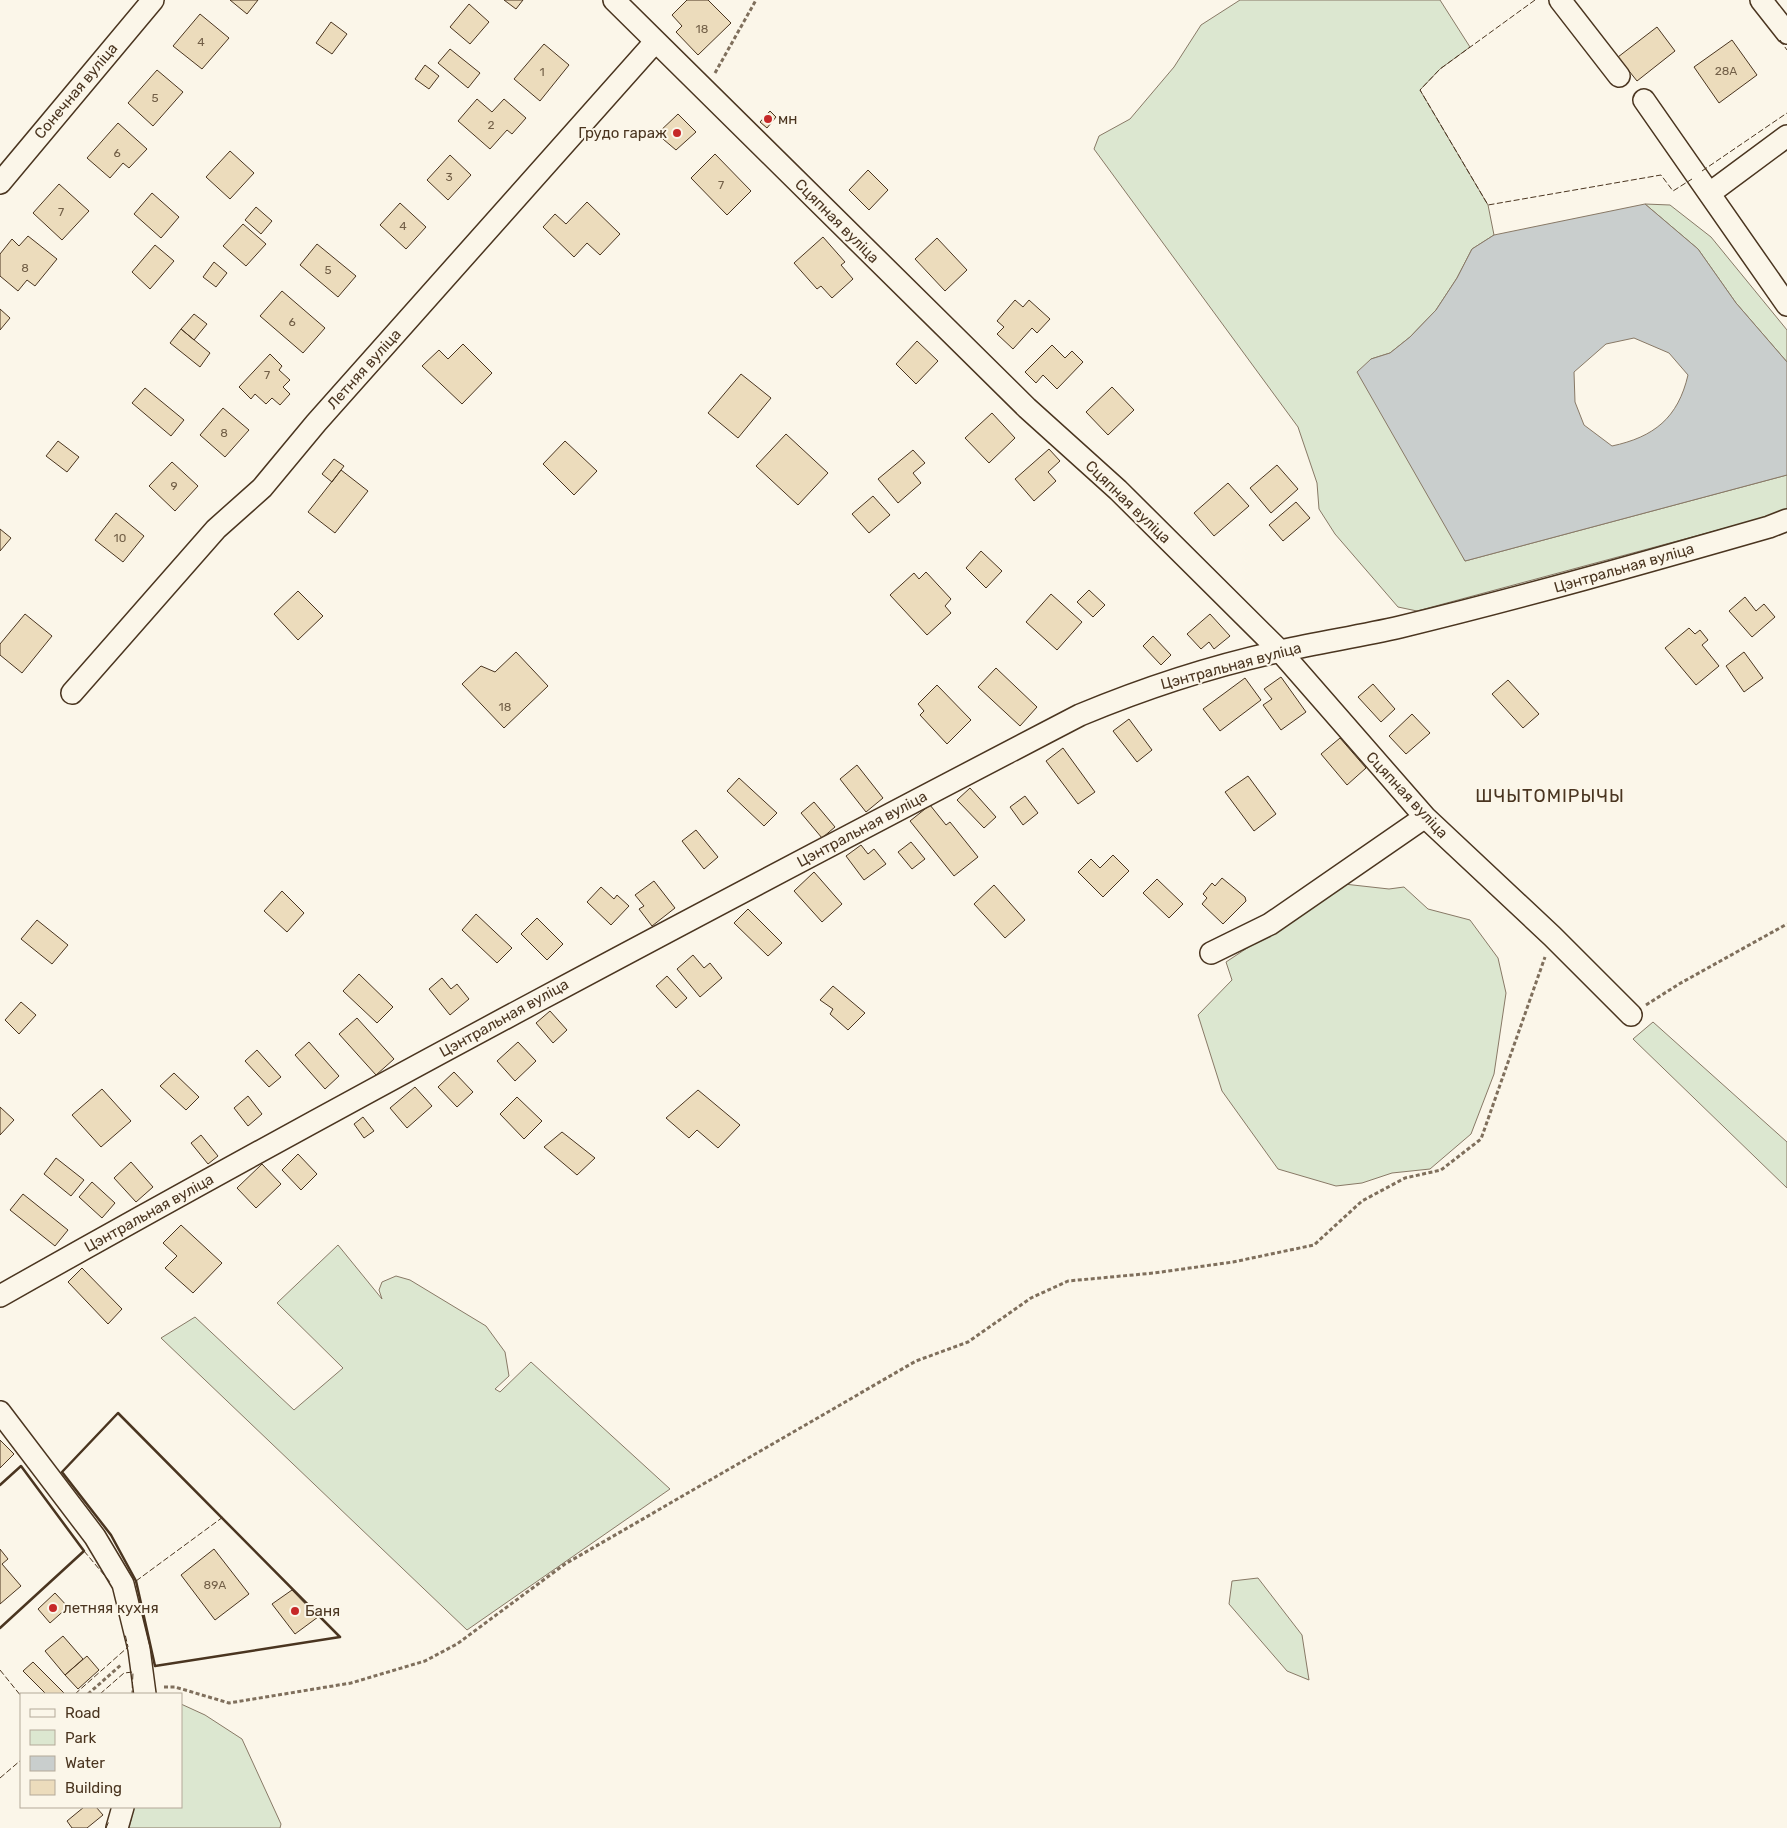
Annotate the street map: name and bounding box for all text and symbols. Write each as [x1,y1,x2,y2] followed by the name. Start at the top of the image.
[696,22,708,36] house number: 18
[197,35,205,49] house number: 4
[31,39,121,143] street label: Сонечная вуліца
[1715,64,1737,78] house number: 28А
[539,65,545,79] house number: 1
[151,91,159,105] house number: 5
[778,110,797,128] place label: мн
[762,113,774,125] marker: мн
[487,118,495,132] house number: 2
[578,124,667,142] place label: Грудо гараж
[671,127,683,139] marker: Грудо гараж
[113,146,121,160] house number: 6
[445,170,453,184] house number: 3
[791,175,883,267] street label: Сцяпная вуліца
[718,178,724,192] house number: 7
[58,205,64,219] house number: 7
[399,219,407,233] house number: 4
[21,261,29,275] house number: 8
[324,263,332,277] house number: 5
[288,315,296,329] house number: 6
[323,325,405,413] street label: Летняя вуліца
[264,368,270,382] house number: 7
[220,426,228,440] house number: 8
[1082,457,1174,547] street label: Сцяпная вуліца
[170,479,178,493] house number: 9
[114,531,126,545] house number: 10
[1552,539,1696,597] street label: Цэнтральная вуліца
[1159,639,1303,693] street label: Цэнтральная вуліца
[499,700,511,714] house number: 18
[1362,748,1452,842] street label: Сцяпная вуліца
[1475,785,1625,807] district label: ШЧЫТОМІРЫЧЫ
[794,787,930,871] street label: Цэнтральная вуліца
[436,975,572,1061] street label: Цэнтральная вуліца
[81,1170,217,1256] street label: Цэнтральная вуліца
[204,1578,226,1592] house number: 89А
[63,1599,159,1617] place label: летняя кухня
[47,1602,59,1614] marker: летняя кухня
[305,1602,340,1620] place label: Баня
[289,1605,301,1617] marker: Баня
[20,1693,182,1808] legend
[65,1704,101,1722] text: Road
[65,1729,96,1747] text: Park
[65,1754,105,1772] text: Water
[65,1779,122,1797] text: Building

